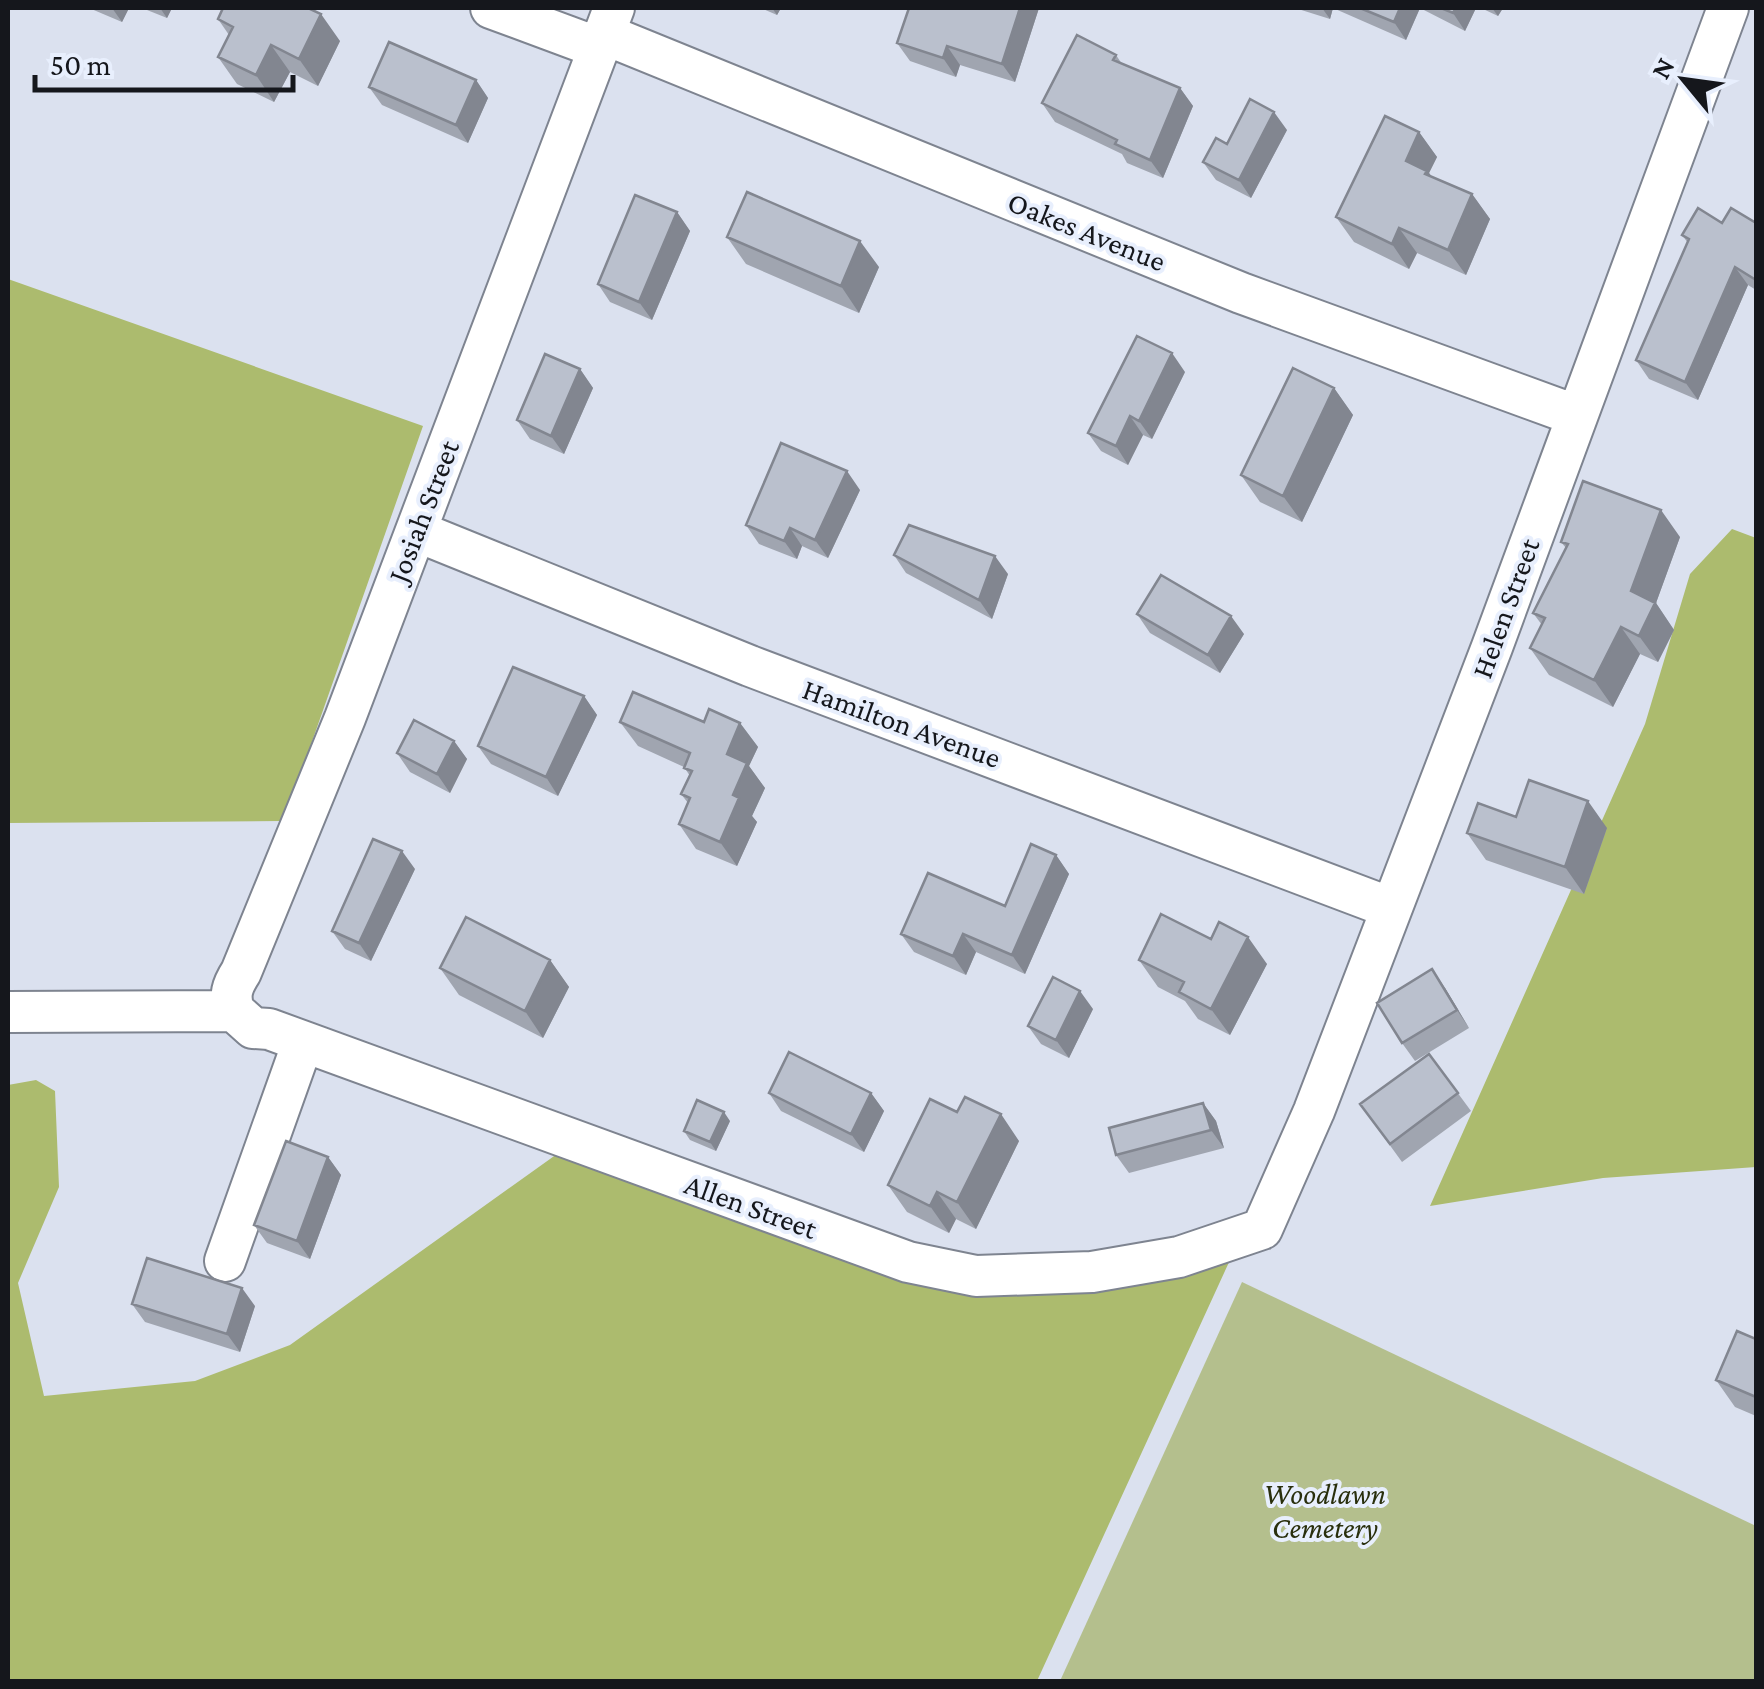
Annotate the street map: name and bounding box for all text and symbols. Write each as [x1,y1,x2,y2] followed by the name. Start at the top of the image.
[35,30,292,92] scale bar
[1634,30,1734,130] north arrow
[50,48,111,81] text: 50 m
[1644,52,1681,84] text: N
[1003,184,1171,278] street label: Oakes Avenue
[380,434,466,589] street label: Josiah Street
[1465,533,1546,682] street label: Helen Street
[799,672,1005,774] street label: Hamilton Avenue
[681,1167,822,1245] street label: Allen Street
[1264,1477,1386,1545] park label: Woodlawn Cemetery

